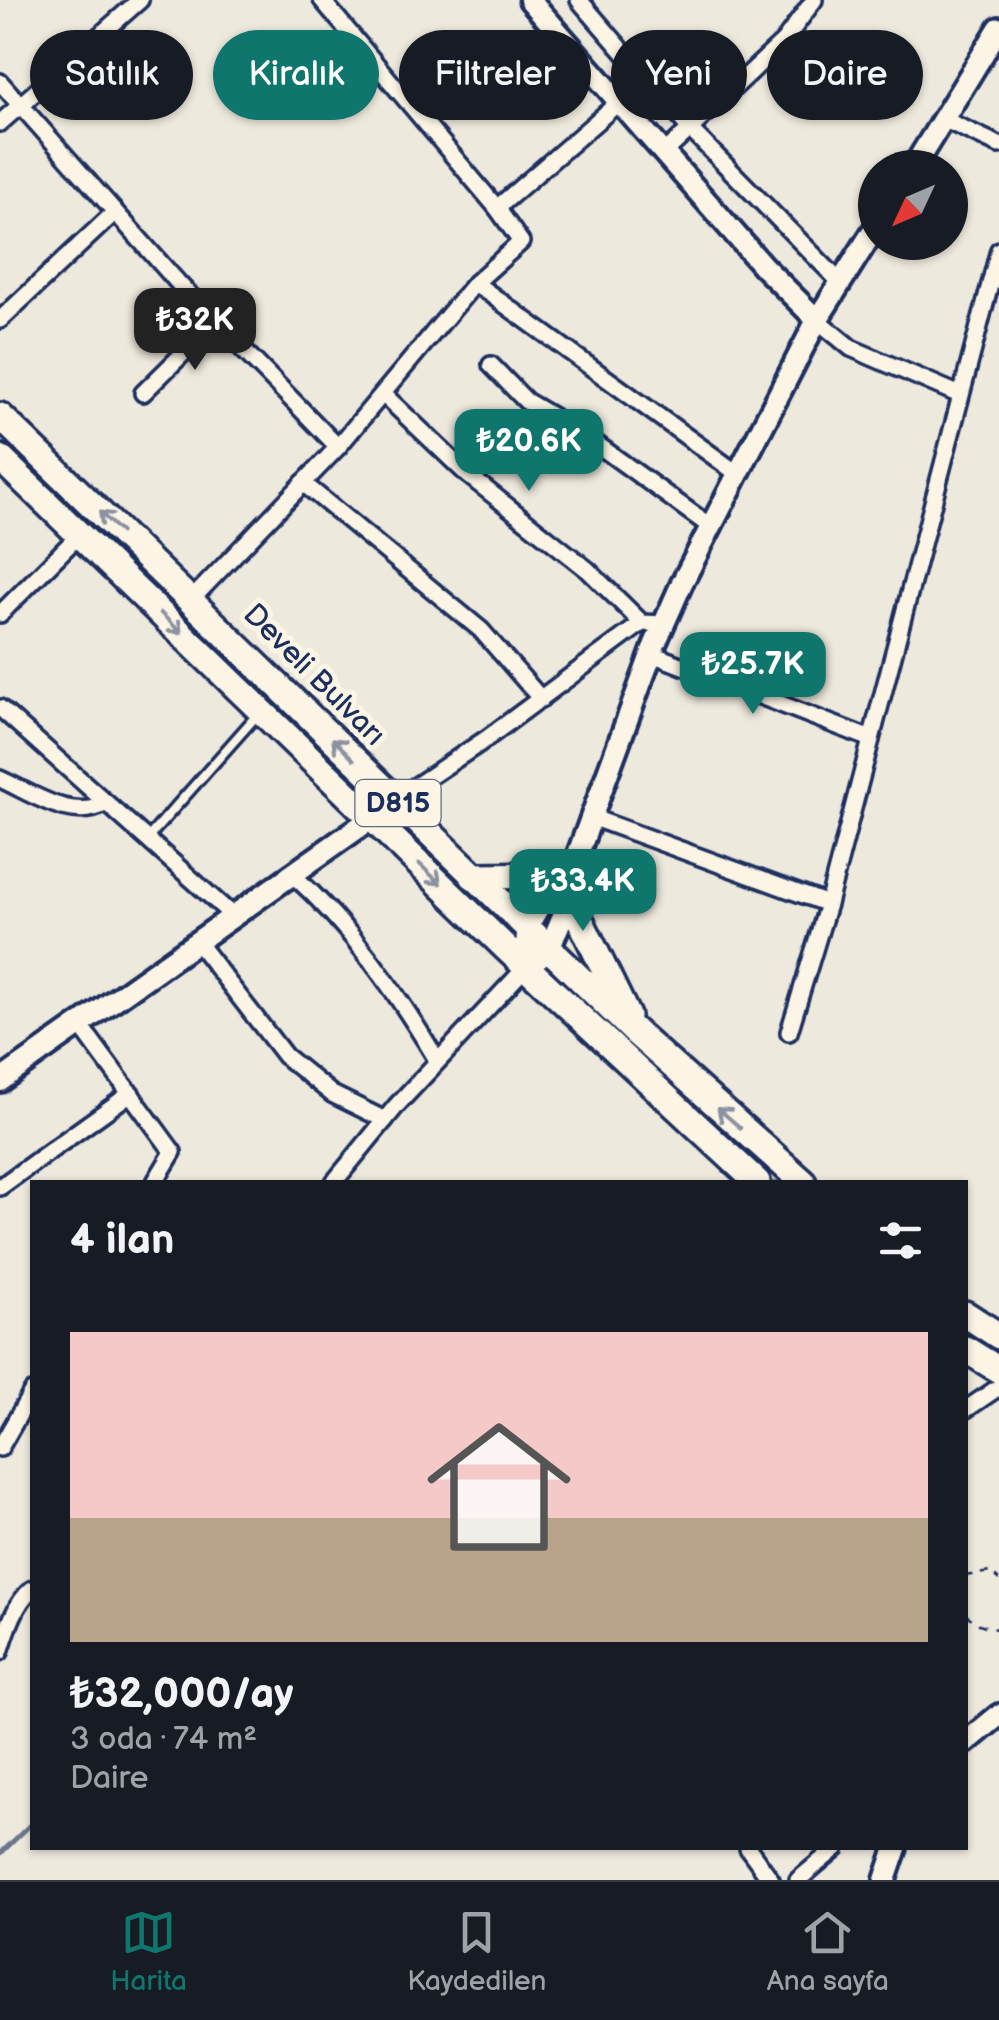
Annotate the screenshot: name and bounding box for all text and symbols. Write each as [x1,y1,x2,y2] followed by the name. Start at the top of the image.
[30,30,193,120] chip: Satılık
[213,30,379,120] chip: Kiralık
[399,30,591,120] chip: Filtreler
[611,30,747,120] chip: Yeni
[767,30,923,120] chip: Daire
[858,150,968,260] north arrow
[858,150,968,260] map controls
[136,288,254,373] pin: ₺32K
[156,301,234,340] text: ₺32K
[448,409,610,494] pin: ₺20.6K
[476,422,582,461] text: ₺20.6K
[99,510,123,534] one-way arrow
[236,597,392,753] street label: Develi Bulvarı
[159,610,183,634] one-way arrow
[672,632,834,717] pin: ₺25.7K
[702,645,804,684] text: ₺25.7K
[331,737,355,761] one-way arrow
[356,780,440,826] road number: D815
[502,849,664,934] pin: ₺33.4K
[417,861,441,885] one-way arrow
[531,862,635,901] text: ₺33.4K
[717,1108,743,1130] one-way arrow
[873,1213,928,1268] icon: filters
[70,1215,175,1266] text: 4 ilan
[409,1397,589,1577] icon: home
[70,1669,293,1720] text: ₺32,000/ay
[70,1720,257,1759] text: 3 oda · 74 m²
[70,1759,148,1798] text: Daire
[110,1905,187,1998] tab: Harita
[407,1905,546,1998] tab: Kaydedilen
[767,1905,889,1998] tab: Ana sayfa

